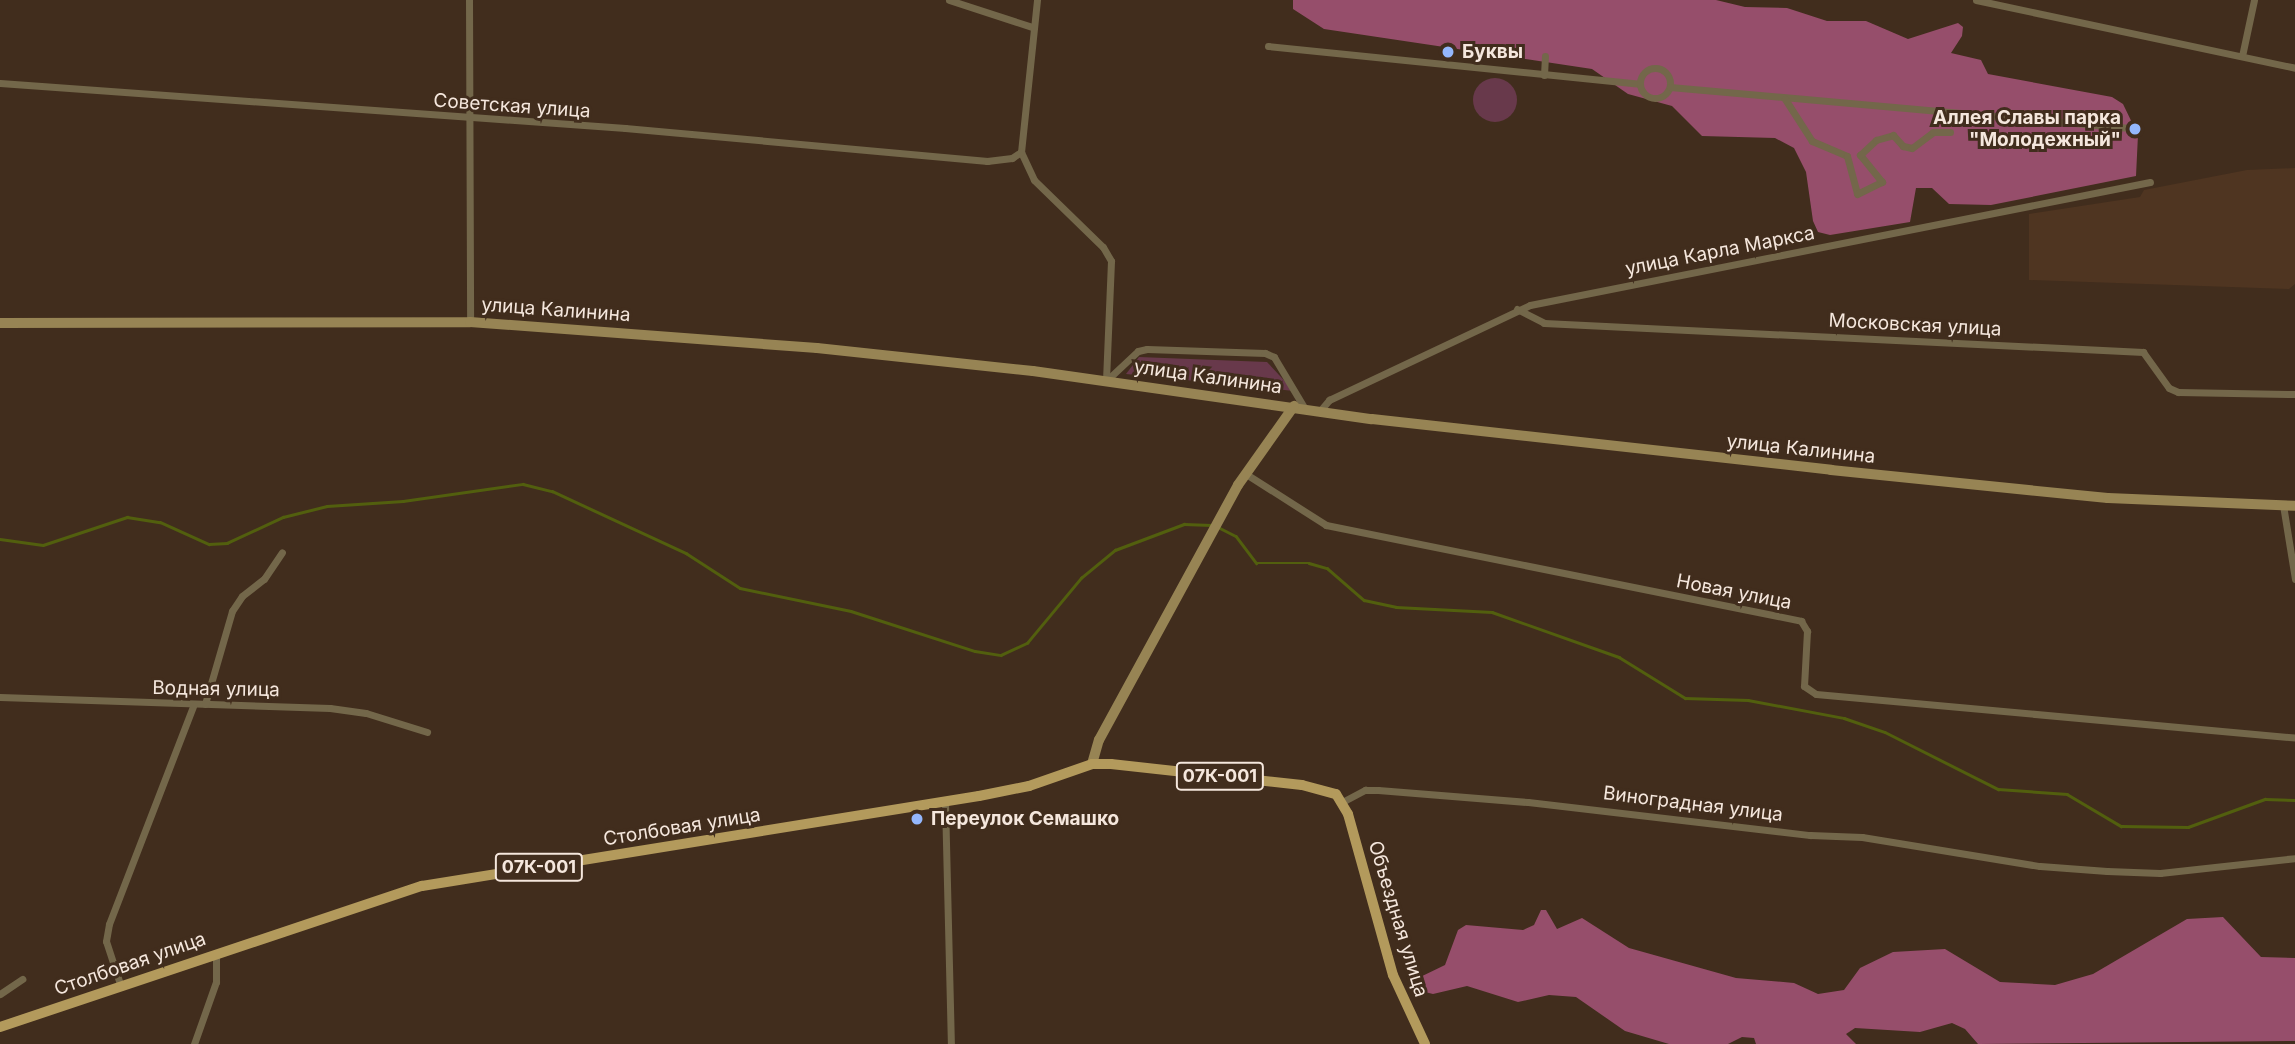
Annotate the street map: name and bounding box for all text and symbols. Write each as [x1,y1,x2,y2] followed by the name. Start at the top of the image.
[1462,41,1523,63] place label: Буквы
[1440,44,1456,60] marker: Буквы
[433,89,591,123] street label: Советская улица
[1933,107,2121,151] place label: Аллея Славы парка "Молодежный"
[2127,121,2143,137] marker: Аллея Славы парка "Молодежный"
[1623,221,1817,281] street label: улица Карла Маркса
[481,293,631,327] street label: улица Калинина
[1828,309,2002,341] street label: Московская улица
[1132,355,1284,399] street label: улица Калинина
[1726,430,1876,468] street label: улица Калинина
[1675,570,1793,614] street label: Новая улица
[152,676,280,702] street label: Водная улица
[1174,762,1266,790] road number: 07К-001
[1602,782,1784,826] street label: Виноградная улица
[602,803,762,851] street label: Столбовая улица
[931,808,1119,830] place label: Переулок Семашко
[909,811,925,827] marker: Переулок Семашко
[1363,838,1433,1000] street label: Объездная улица
[494,852,584,882] road number: 07К-001
[51,927,209,1001] street label: Столбовая улица

